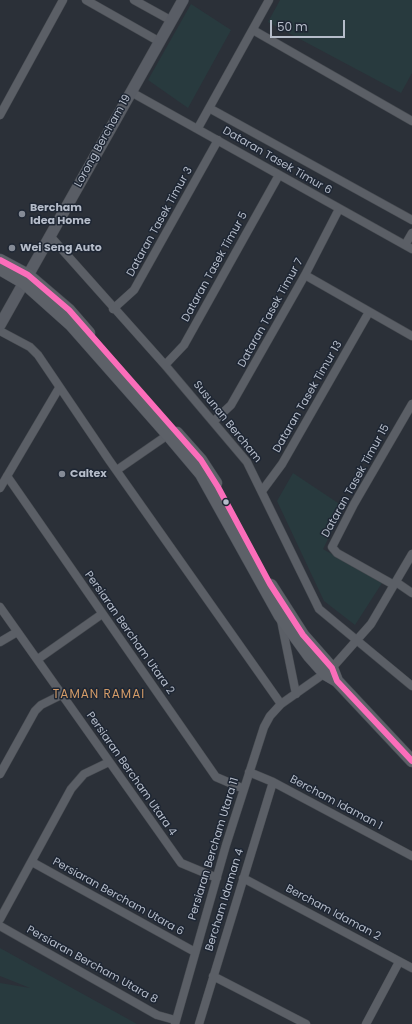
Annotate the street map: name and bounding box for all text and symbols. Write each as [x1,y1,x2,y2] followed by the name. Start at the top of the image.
[272,12,347,38] scale bar
[277,18,308,35] text: 50 m
[72,92,134,190] street label: Lorong Bercham 19
[220,124,334,198] street label: Dataran Tasek Timur 6
[124,165,196,279] street label: Dataran Tasek Timur 3
[30,201,91,227] place label: Bercham Idea Home
[17,209,27,219] marker: Bercham Idea Home
[179,210,251,324] street label: Dataran Tasek Timur 5
[20,241,102,255] place label: Wei Seng Auto
[7,243,17,253] marker: Wei Seng Auto
[235,256,307,370] street label: Dataran Tasek Timur 7
[271,339,345,455] street label: Dataran Tasek Timur 13
[190,379,264,465] street label: Susunan Bercham
[319,422,393,540] street label: Dataran Tasek Timur 15
[70,467,107,481] place label: Caltex
[57,469,67,479] marker: Caltex
[221,497,231,507] unlabelled marker
[81,569,177,697] street label: Persiaran Bercham Utara 2
[53,688,145,702] district label: TAMAN RAMAI
[83,710,179,838] street label: Persiaran Bercham Utara 4
[287,773,385,833] street label: Bercham Idaman 1
[186,776,242,922] street label: Persiaran Bercham Utara 11
[203,847,247,953] street label: Bercham Idaman 4
[50,855,186,939] street label: Persiaran Bercham Utara 6
[283,882,383,944] street label: Bercham Idaman 2
[24,923,160,1007] street label: Persiaran Bercham Utara 8

